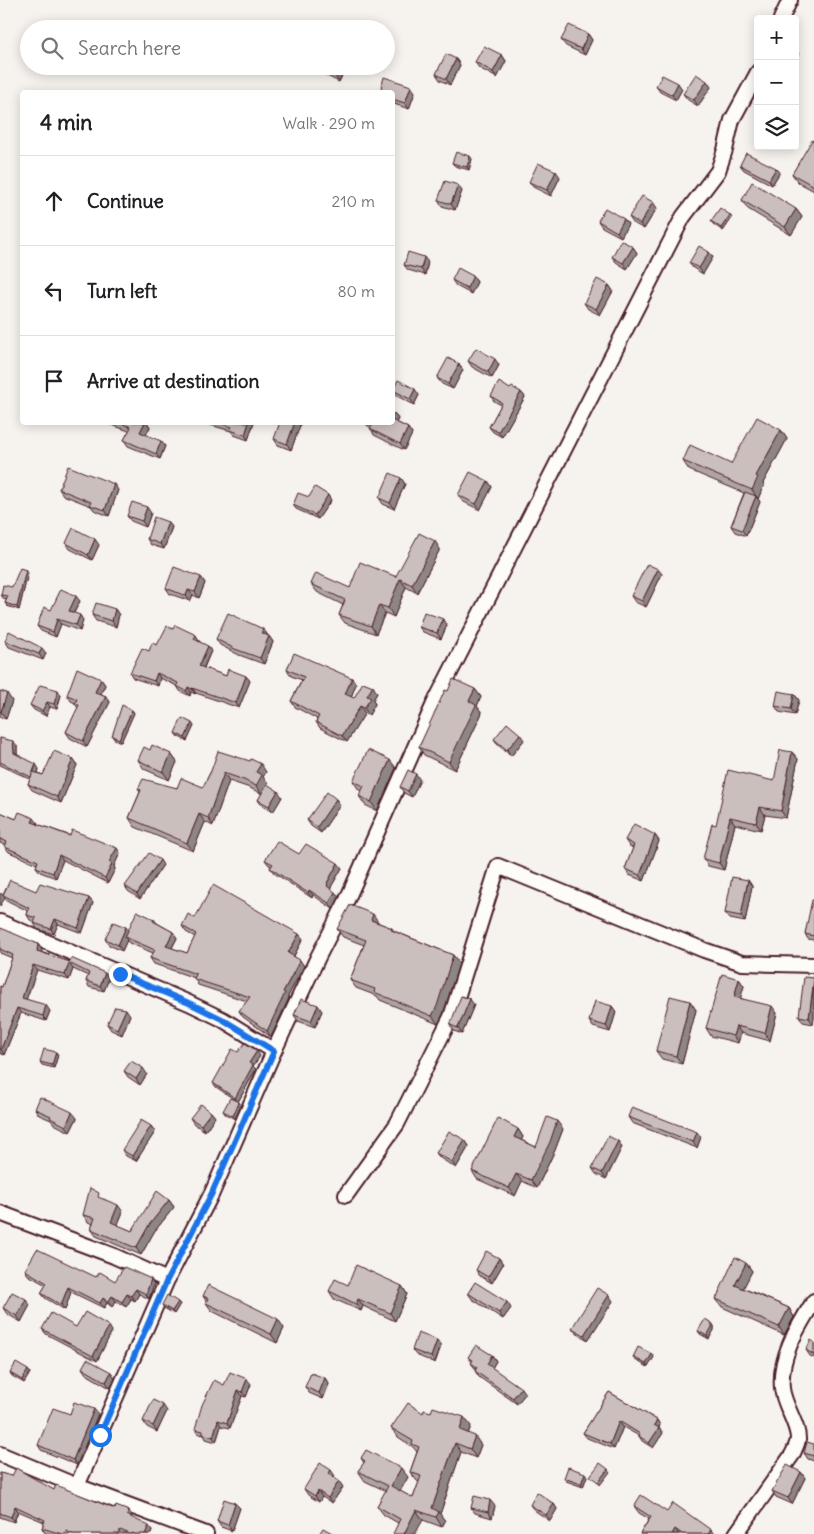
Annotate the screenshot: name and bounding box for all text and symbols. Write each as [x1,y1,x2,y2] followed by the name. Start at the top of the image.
[754,15,799,150] map controls
[754,15,799,60] button: +
[20,20,395,75] search box
[38,34,66,62] icon: search
[78,36,181,60] text: Search here
[754,60,799,105] button: −
[754,105,799,150] button: layers
[40,109,92,136] text: 4 min
[283,113,375,133] text: Walk · 290 m
[40,187,68,215] icon: ahead
[87,189,164,213] text: Continue
[332,191,375,211] text: 210 m
[40,277,68,305] icon: left
[87,279,157,303] text: Turn left
[337,281,375,301] text: 80 m
[40,367,68,395] icon: arrive
[87,369,260,393] text: Arrive at destination
[109,963,132,986] route end
[89,1424,112,1447] route start

